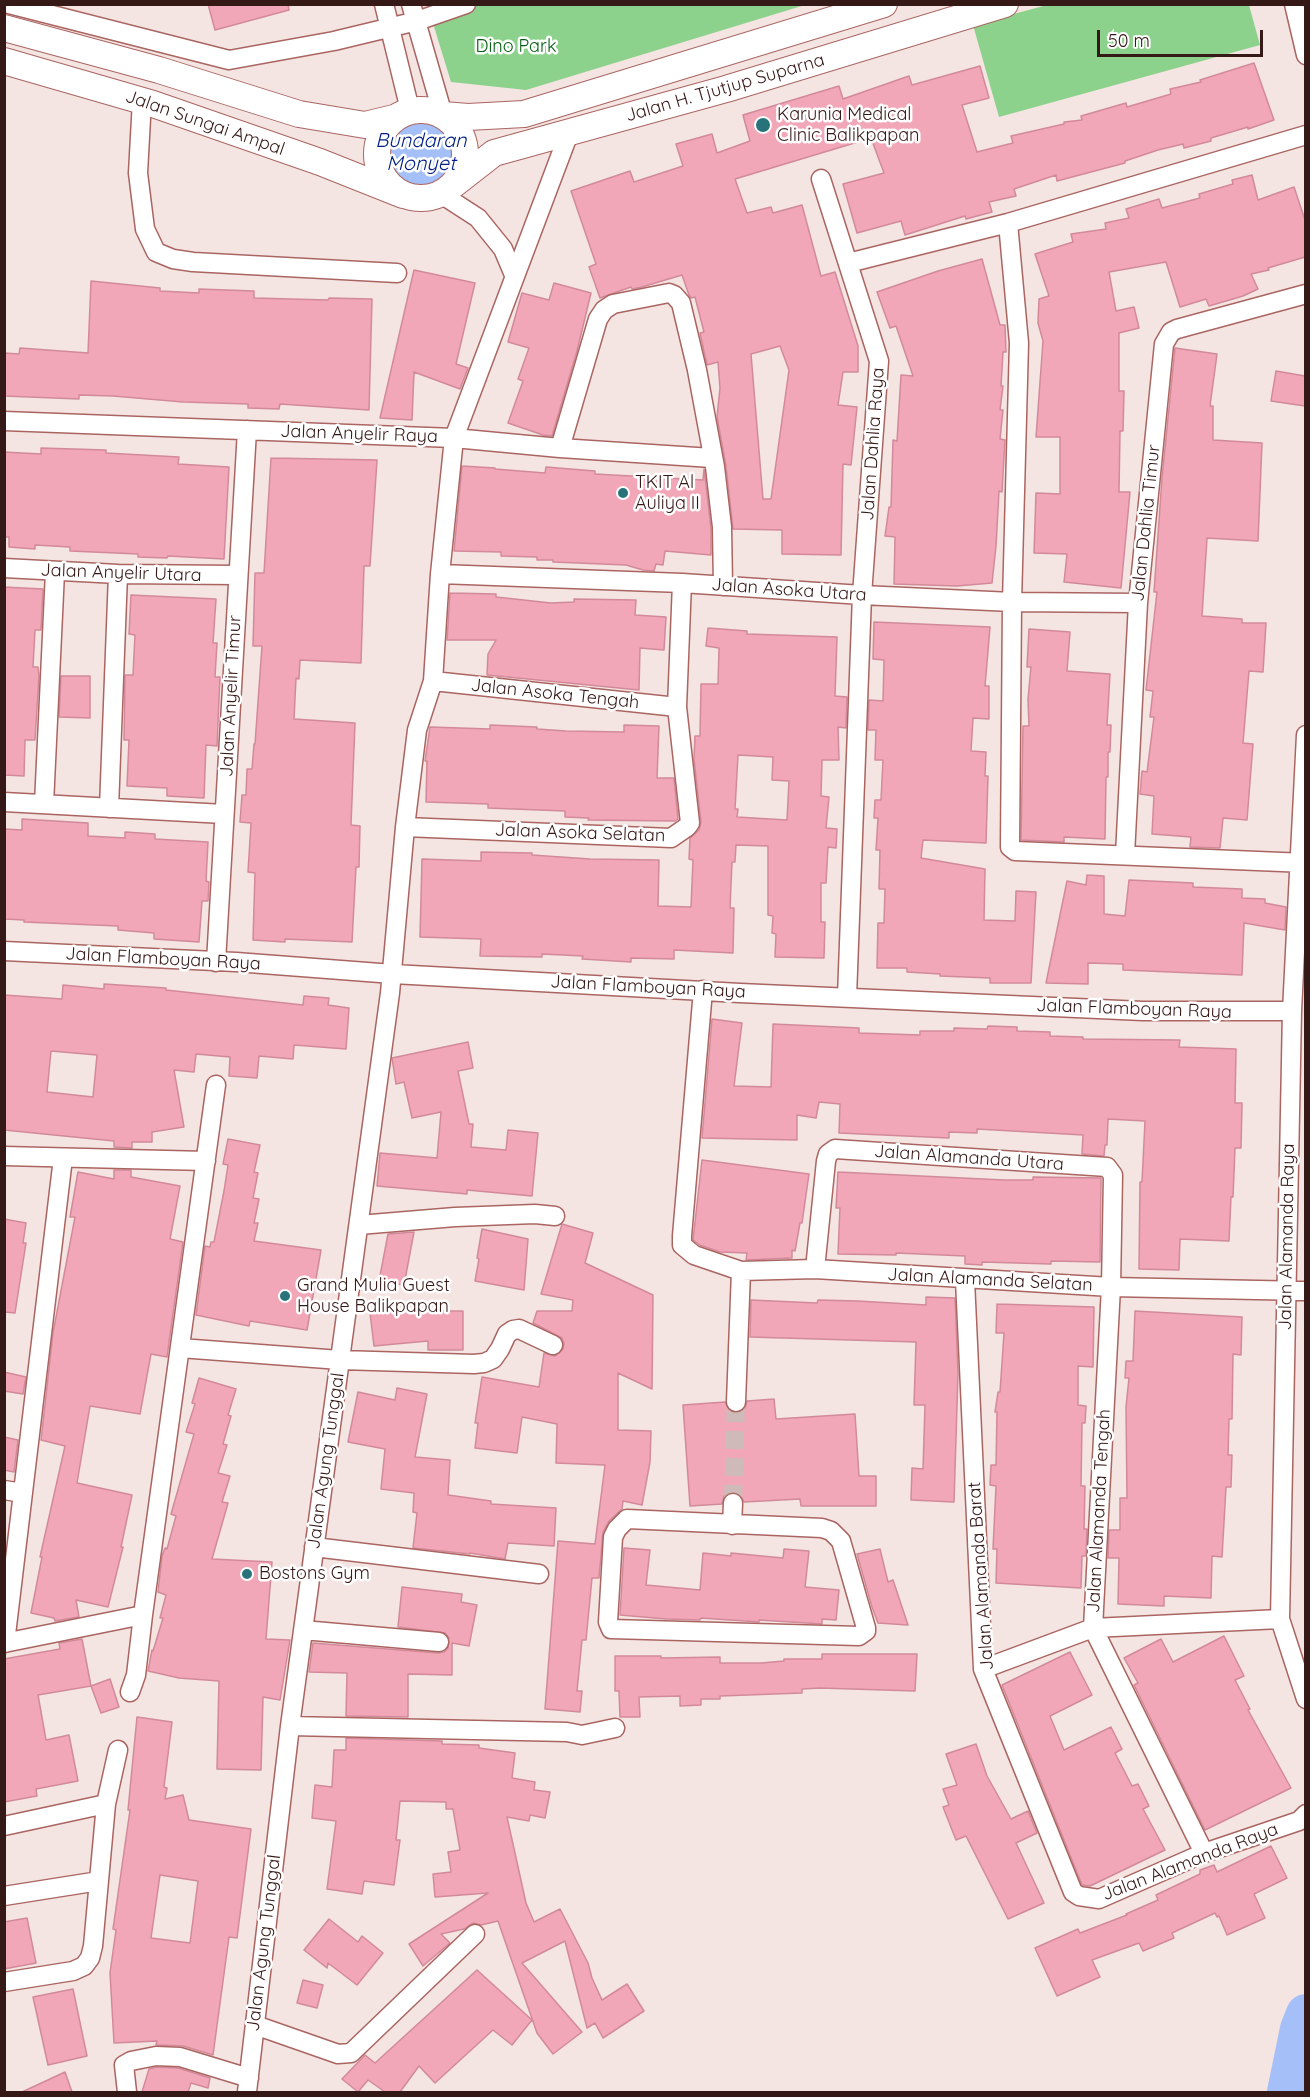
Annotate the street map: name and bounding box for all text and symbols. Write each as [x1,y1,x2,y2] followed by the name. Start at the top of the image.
[1100,18,1266,56] scale bar
[1108,29,1150,52] text: 50 m
[475,36,557,58] park label: Dino Park
[623,49,827,127] street label: Jalan H. Tjutjup Suparna
[122,86,288,160] street label: Jalan Sungai Ampal
[777,104,920,146] place label: Karunia Medical Clinic Balikpapan
[754,116,772,134] marker: Karunia Medical Clinic Balikpapan
[375,129,467,176] water label: Bundaran Monyet
[857,367,889,521] street label: Jalan Dahlia Raya
[280,420,438,448] street label: Jalan Anyelir Raya
[1127,443,1165,603] street label: Jalan Dahlia Timur
[635,472,700,514] place label: TKIT Al Auliya II
[616,486,630,500] marker: TKIT Al Auliya II
[40,559,202,587] street label: Jalan Anyelir Utara
[711,574,867,606] street label: Jalan Asoka Utara
[216,615,246,777] street label: Jalan Anyelir Timur
[470,674,640,714] street label: Jalan Asoka Tengah
[494,819,666,847] street label: Jalan Asoka Selatan
[65,943,261,975] street label: Jalan Flamboyan Raya
[550,971,746,1003] street label: Jalan Flamboyan Raya
[1036,995,1232,1023] street label: Jalan Flamboyan Raya
[873,1141,1065,1175] street label: Jalan Alamanda Utara
[1275,1143,1299,1331] street label: Jalan Alamanda Raya
[887,1264,1093,1296] street label: Jalan Alamanda Selatan
[297,1275,450,1318] place label: Grand Mulia Guest House Balikpapan
[278,1289,292,1303] marker: Grand Mulia Guest House Balikpapan
[303,1371,349,1551] street label: Jalan Agung Tunggal
[1083,1408,1115,1614] street label: Jalan Alamanda Tengah
[964,1481,998,1671] street label: Jalan Alamanda Barat
[259,1563,370,1585] place label: Bostons Gym
[240,1567,254,1581] marker: Bostons Gym
[1099,1818,1281,1906] street label: Jalan Alamanda Raya
[242,1853,286,2033] street label: Jalan Agung Tunggal

